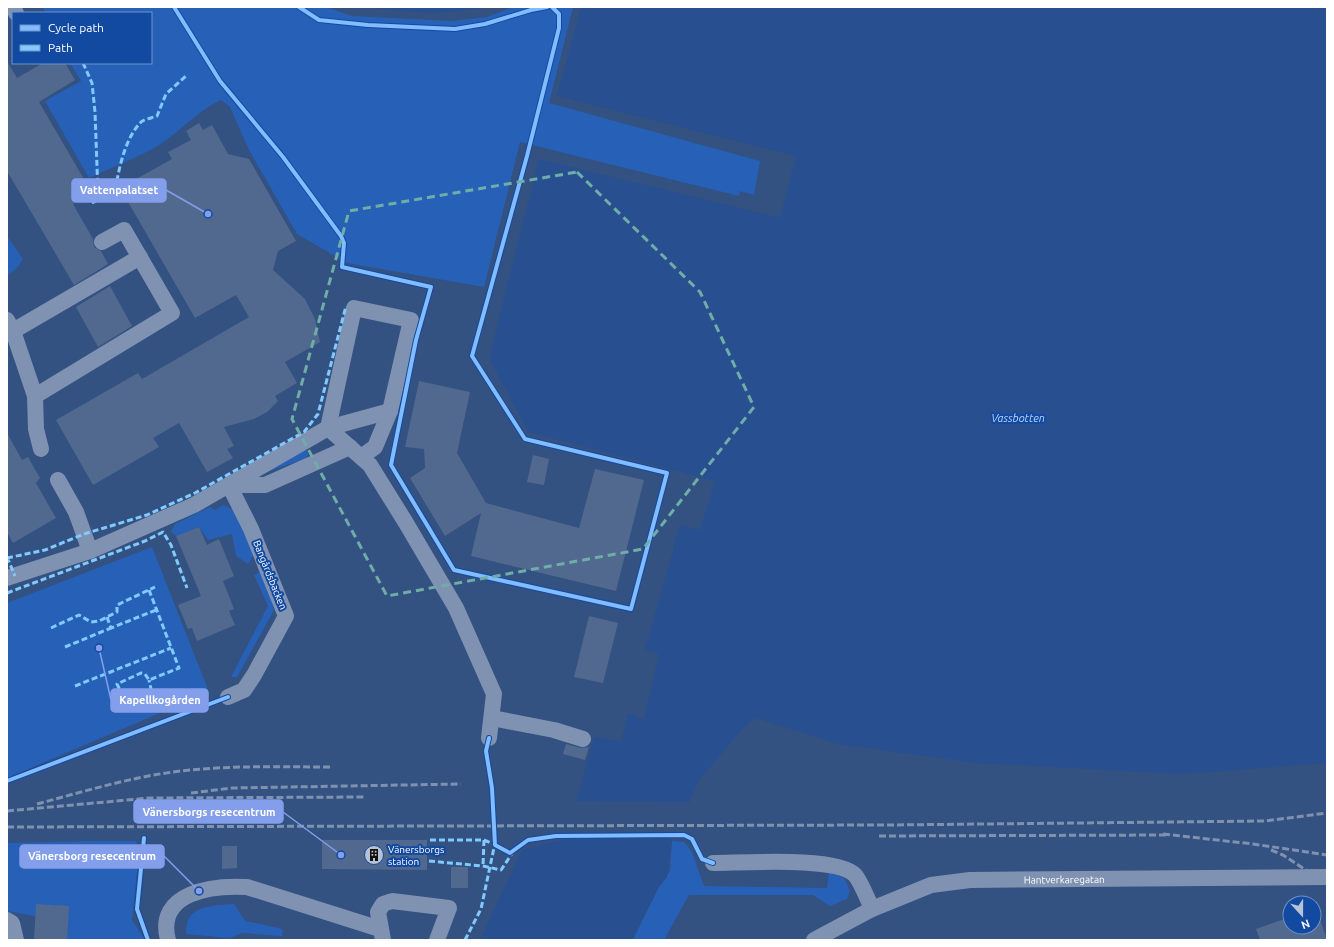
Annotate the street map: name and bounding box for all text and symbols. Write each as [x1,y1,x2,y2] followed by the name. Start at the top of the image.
[12,12,152,64] legend
[48,21,104,34] text: Cycle path
[48,41,73,54] text: Path
[72,179,166,202] callout: Vattenpalatset
[80,184,158,196] text: Vattenpalatset
[991,412,1045,424] water label: Vassbotten
[251,539,289,611] street label: Bangårdsbacken
[111,689,208,712] callout: Kapellkogården
[119,694,201,706] text: Kapellkogården
[134,800,283,823] callout: Vänersborgs resecentrum
[142,806,276,818] text: Vänersborgs resecentrum
[363,844,385,866] building icon: Vänersborgs station
[388,844,444,867] place label: Vänersborgs station
[20,845,164,868] callout: Vänersborg resecentrum
[28,850,156,862] text: Vänersborg resecentrum
[1024,873,1105,885] street label: Hantverkaregatan
[1282,895,1322,935] north arrow
[1300,917,1312,931] text: N

